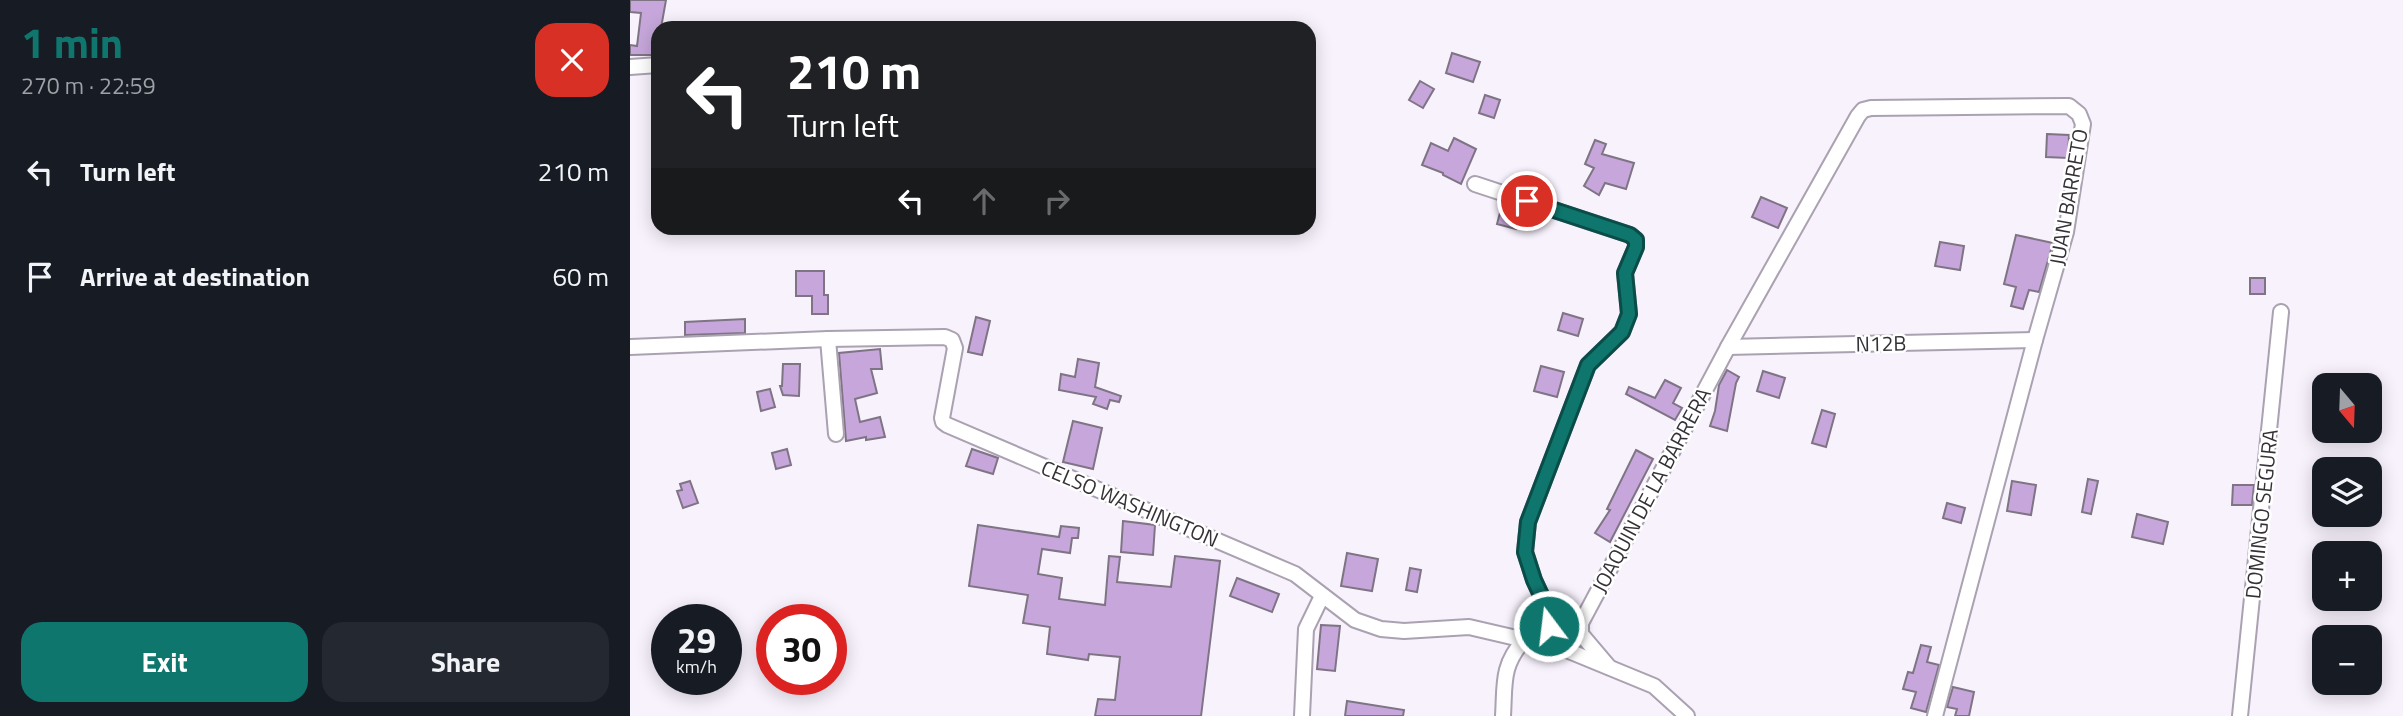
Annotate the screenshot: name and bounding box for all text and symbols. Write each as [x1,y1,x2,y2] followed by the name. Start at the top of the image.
[21,10,123,74] text: 1 min
[535,23,609,97] button: close
[787,33,921,108] text: 210 m
[672,49,763,140] icon: left
[21,68,156,103] text: 270 m · 22:59
[787,101,899,149] text: Turn left
[2040,126,2096,268] street label: JUAN BARRETO
[80,152,175,191] text: Turn left
[538,152,609,191] text: 210 m
[21,153,59,191] icon: left
[1497,171,1557,231] pin
[892,182,930,220] icon: left
[965,182,1003,220] icon: ahead
[1038,182,1076,220] icon: right
[1508,182,1546,220] icon: arrive
[80,257,310,296] text: Arrive at destination
[552,257,609,296] text: 60 m
[21,258,59,296] icon: arrive
[1855,327,1907,359] street label: N12B
[2312,373,2382,443] north arrow
[2312,373,2382,695] map controls
[1583,381,1719,598] street label: JOAQUIN DE LA BARRERA
[2236,427,2286,600] street label: DOMINGO SEGURA
[1036,451,1224,555] street label: CELSO WASHINGTON
[2312,457,2382,527] button: layers
[2312,541,2382,611] button: +
[1512,589,1586,663] position arrow
[756,604,847,695] speed limit sign: 30
[677,613,716,667] text: 29
[21,622,308,702] button: Exit
[322,622,609,702] button: Share
[2312,625,2382,695] button: −
[676,653,717,680] text: km/h

